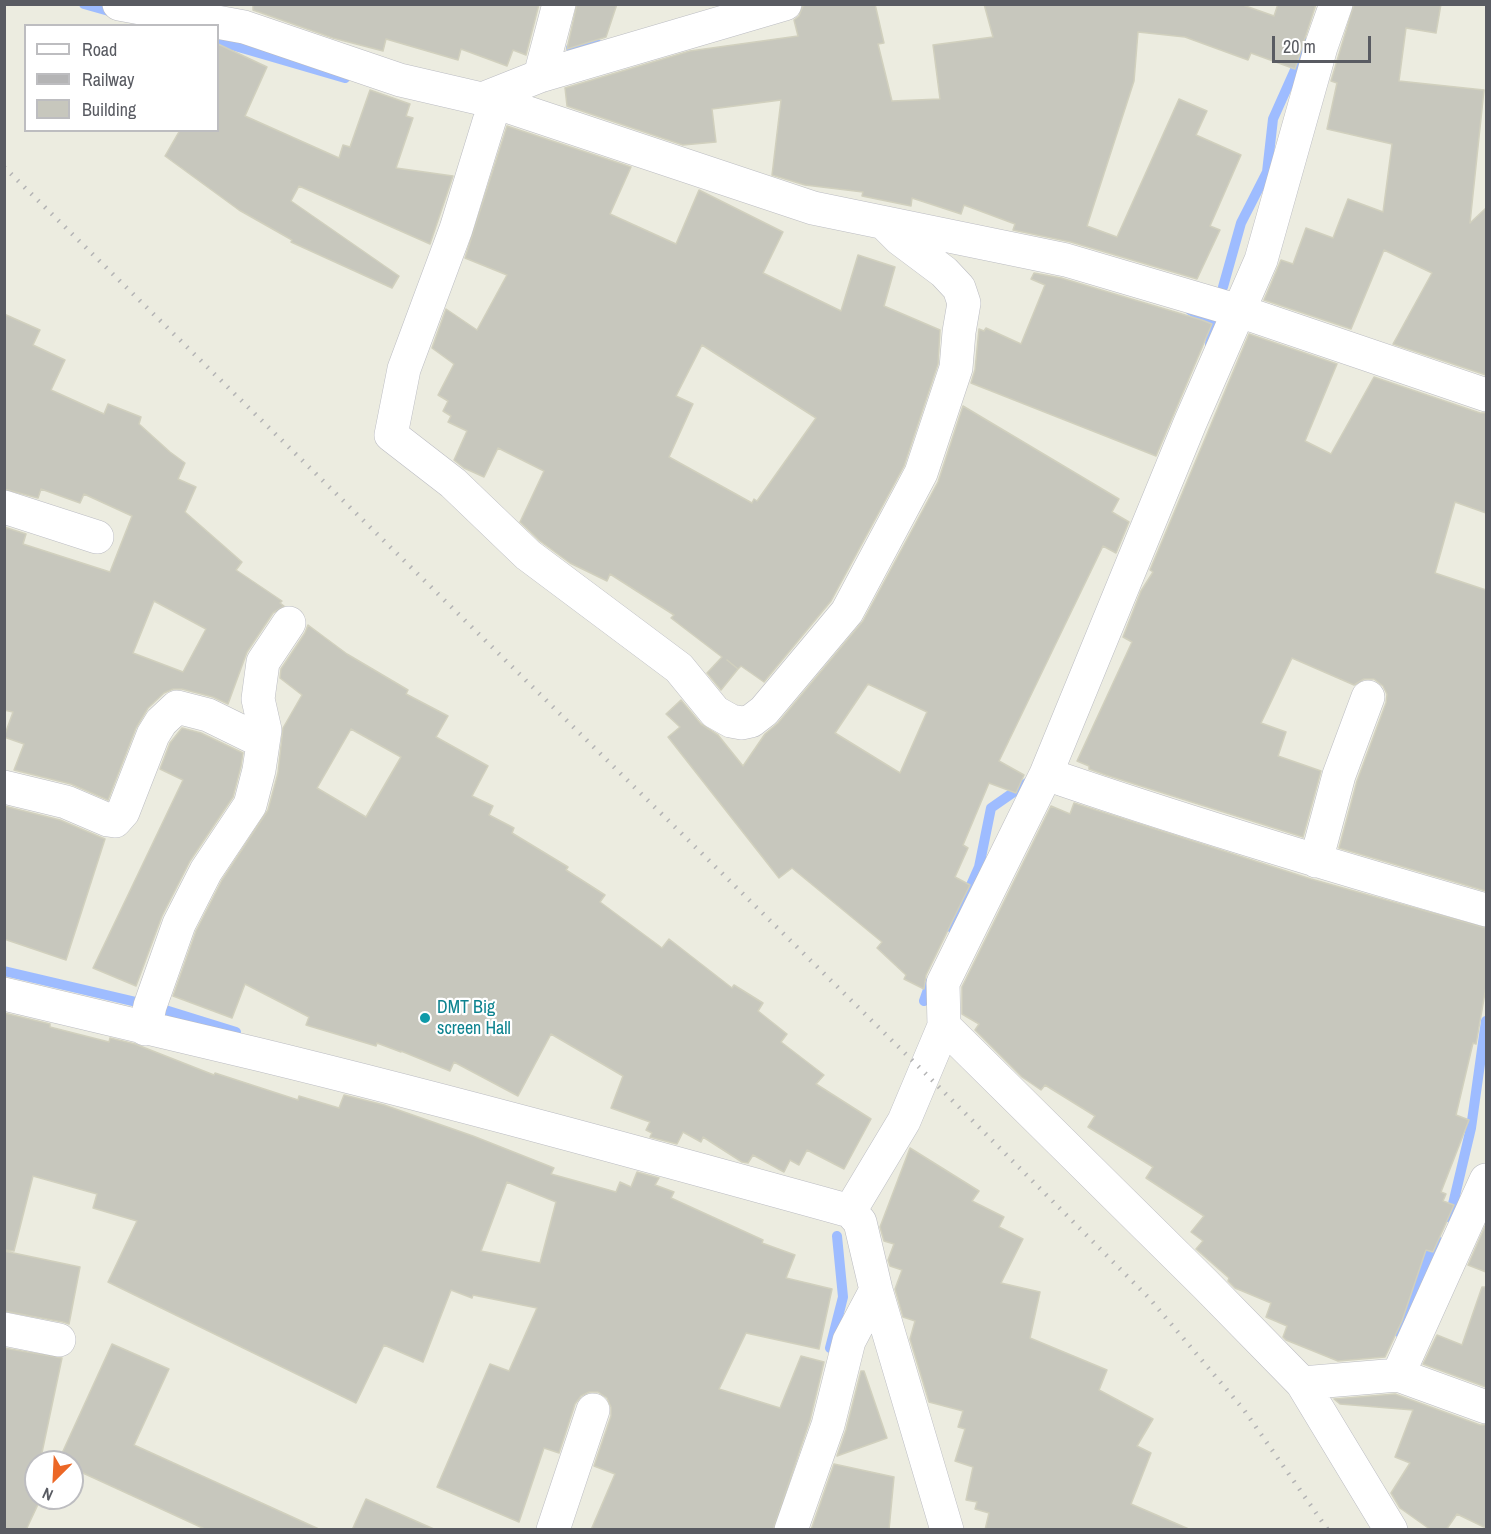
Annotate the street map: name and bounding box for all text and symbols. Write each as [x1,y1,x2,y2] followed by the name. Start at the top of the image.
[24,24,219,132] legend
[1275,24,1374,62] scale bar
[1283,34,1316,59] text: 20 m
[82,37,117,62] text: Road
[82,67,135,92] text: Railway
[82,97,136,122] text: Building
[437,997,511,1040] place label: DMT Big screen Hall
[418,1011,432,1025] marker: DMT Big screen Hall
[24,1450,84,1510] north arrow
[39,1483,56,1507] text: N

